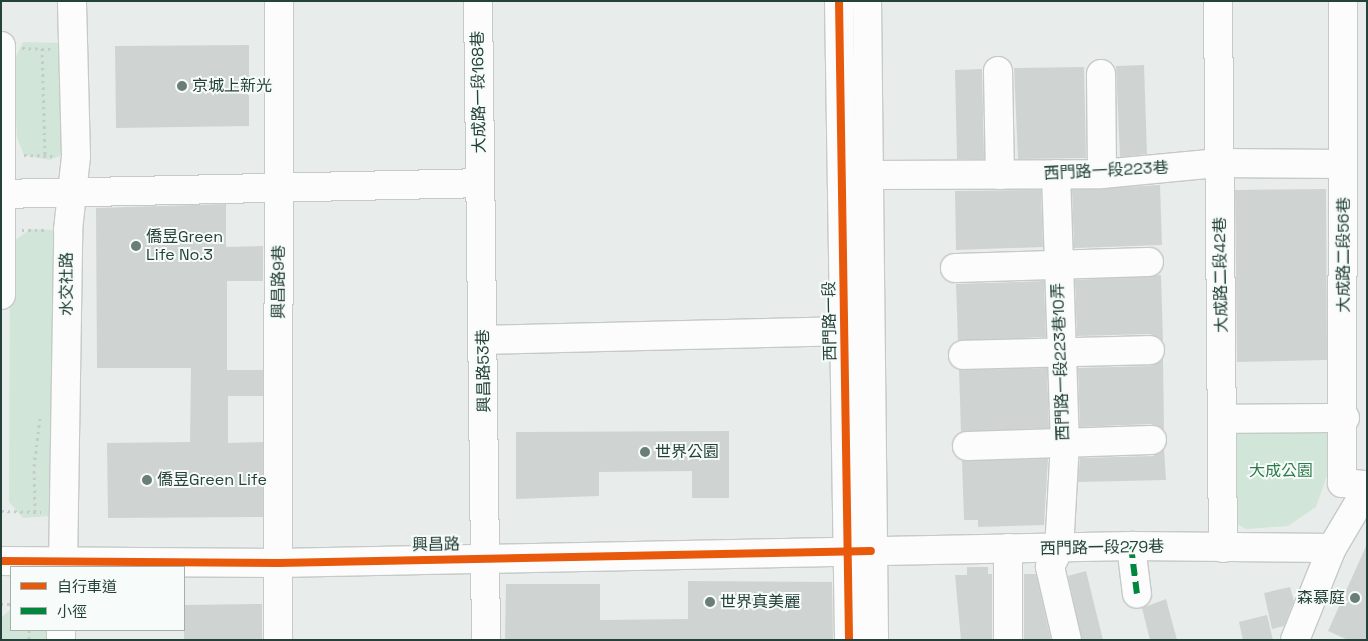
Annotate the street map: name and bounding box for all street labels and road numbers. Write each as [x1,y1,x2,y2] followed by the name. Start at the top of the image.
[468,31,490,153] street label: 大成路一段168巷
[1043,158,1169,184] street label: 西門路一段223巷
[1334,197,1354,313] street label: 大成路二段56巷
[1210,217,1232,333] street label: 大成路二段42巷
[269,245,289,319] street label: 興昌路9巷
[57,252,77,316] street label: 水交社路
[820,281,840,361] street label: 西門路一段
[1049,283,1073,441] street label: 西門路一段223巷10弄
[474,329,494,413] street label: 興昌路53巷
[412,535,460,555] street label: 興昌路
[1040,537,1164,559] street label: 西門路一段279巷

